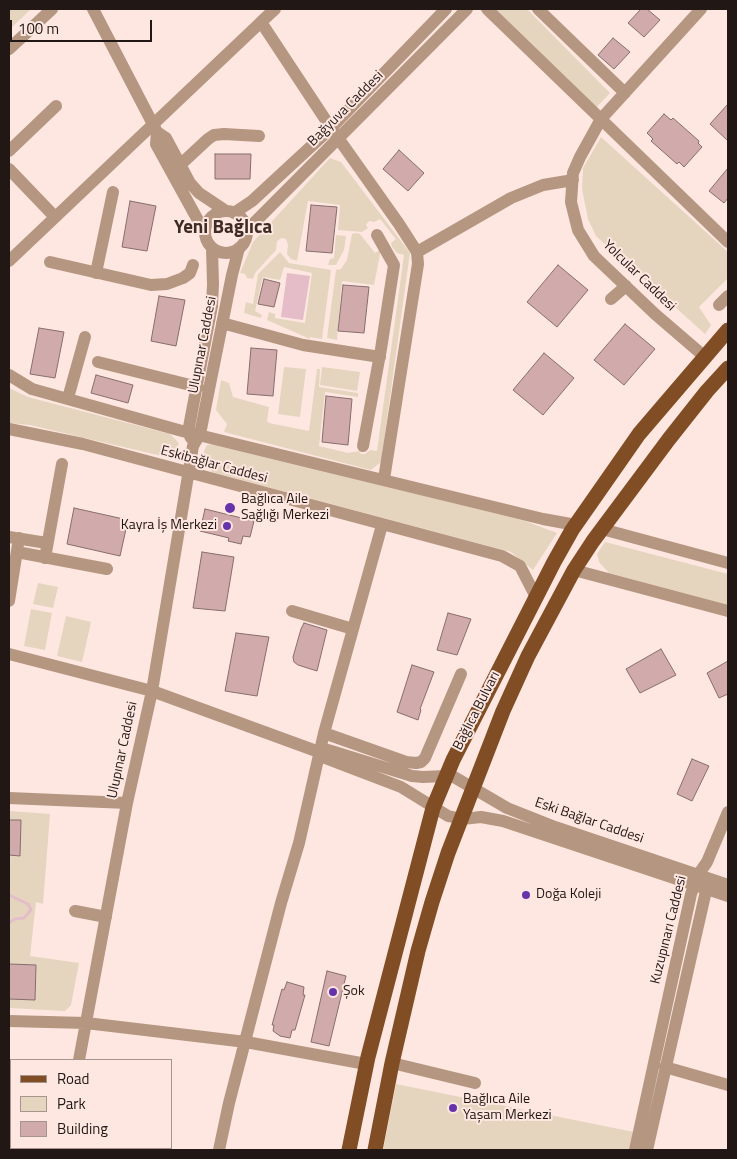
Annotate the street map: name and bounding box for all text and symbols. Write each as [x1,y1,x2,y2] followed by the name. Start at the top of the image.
[12,10,155,42] scale bar
[18,17,59,40] text: 100 m
[305,68,387,150] street label: Bağyuva Caddesi
[174,217,272,239] district label: Yeni Bağlıca
[599,237,679,315] street label: Yolcular Caddesi
[185,295,221,395] street label: Ulupınar Caddesi
[159,443,269,487] street label: Eskibağlar Caddesi
[241,492,329,524] place label: Bağlıca Aile Sağlığı Merkezi
[223,501,237,515] marker: Bağlıca Aile Sağlığı Merkezi
[121,518,217,534] place label: Kayra İş Merkezi
[221,520,233,532] marker: Kayra İş Merkezi
[450,669,504,753] street label: Bağlıca Bulvarı
[105,700,141,800] street label: Ulupınar Caddesi
[532,794,646,848] street label: Eski Bağlar Caddesi
[647,874,691,986] street label: Kuzupınarı Caddesi
[536,887,601,903] place label: Doğa Koleji
[520,889,532,901] marker: Doğa Koleji
[343,984,365,1000] place label: Şok
[327,986,339,998] marker: Şok
[10,1059,172,1149] legend
[57,1067,89,1090] text: Road
[57,1092,86,1115] text: Park
[463,1092,552,1124] place label: Bağlıca Aile Yaşam Merkezi
[447,1102,459,1114] marker: Bağlıca Aile Yaşam Merkezi
[57,1117,108,1140] text: Building

